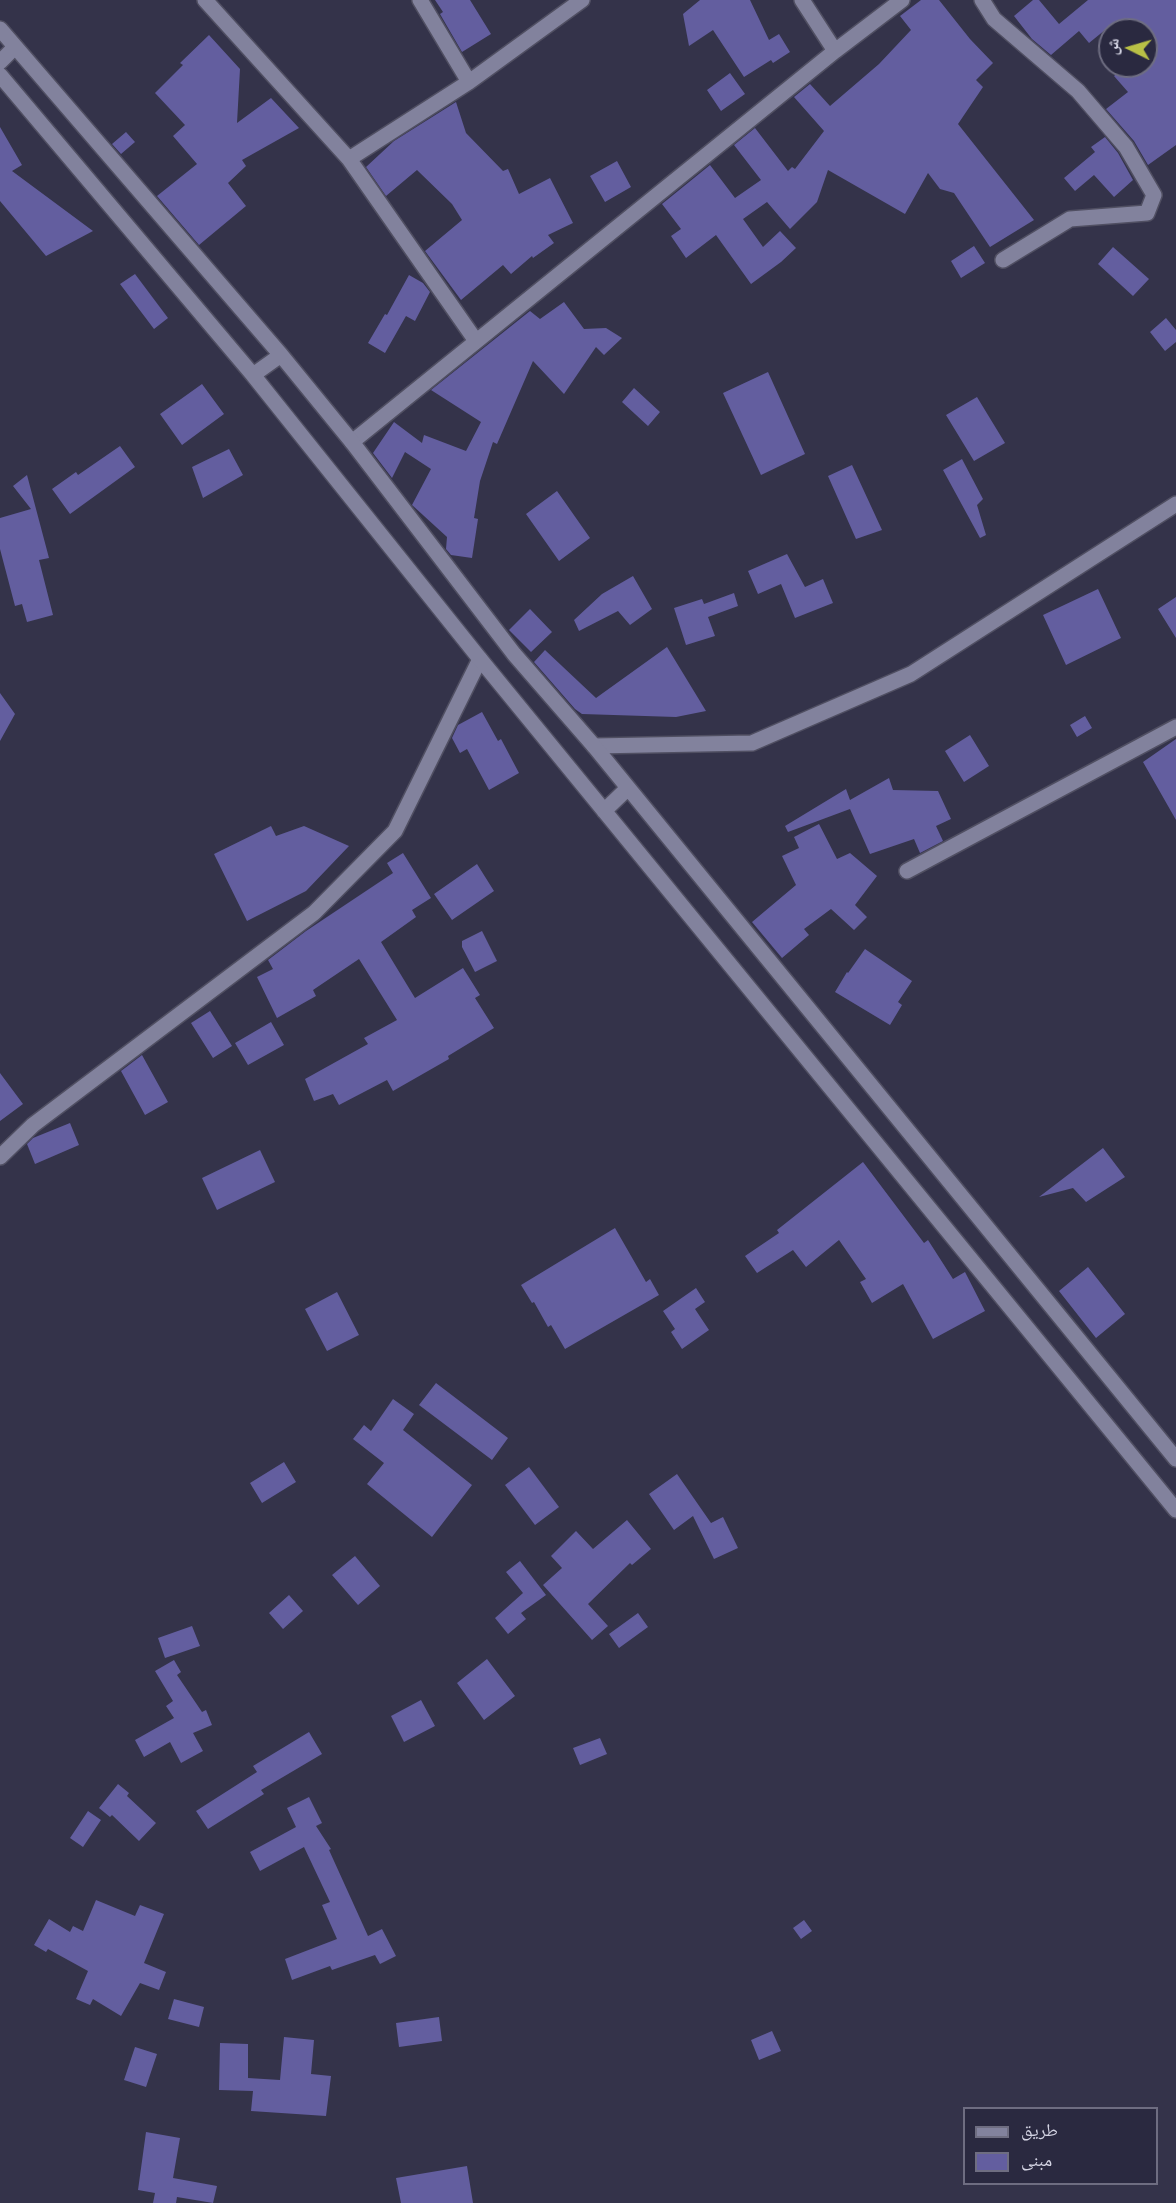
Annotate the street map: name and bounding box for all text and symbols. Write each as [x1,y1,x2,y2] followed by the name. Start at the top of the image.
[1098,18,1158,78] north arrow
[1101,37,1122,56] text: ش
[963,2107,1158,2185] legend
[1021,2118,1058,2140] text: طريق
[1021,2148,1052,2170] text: مبنى

